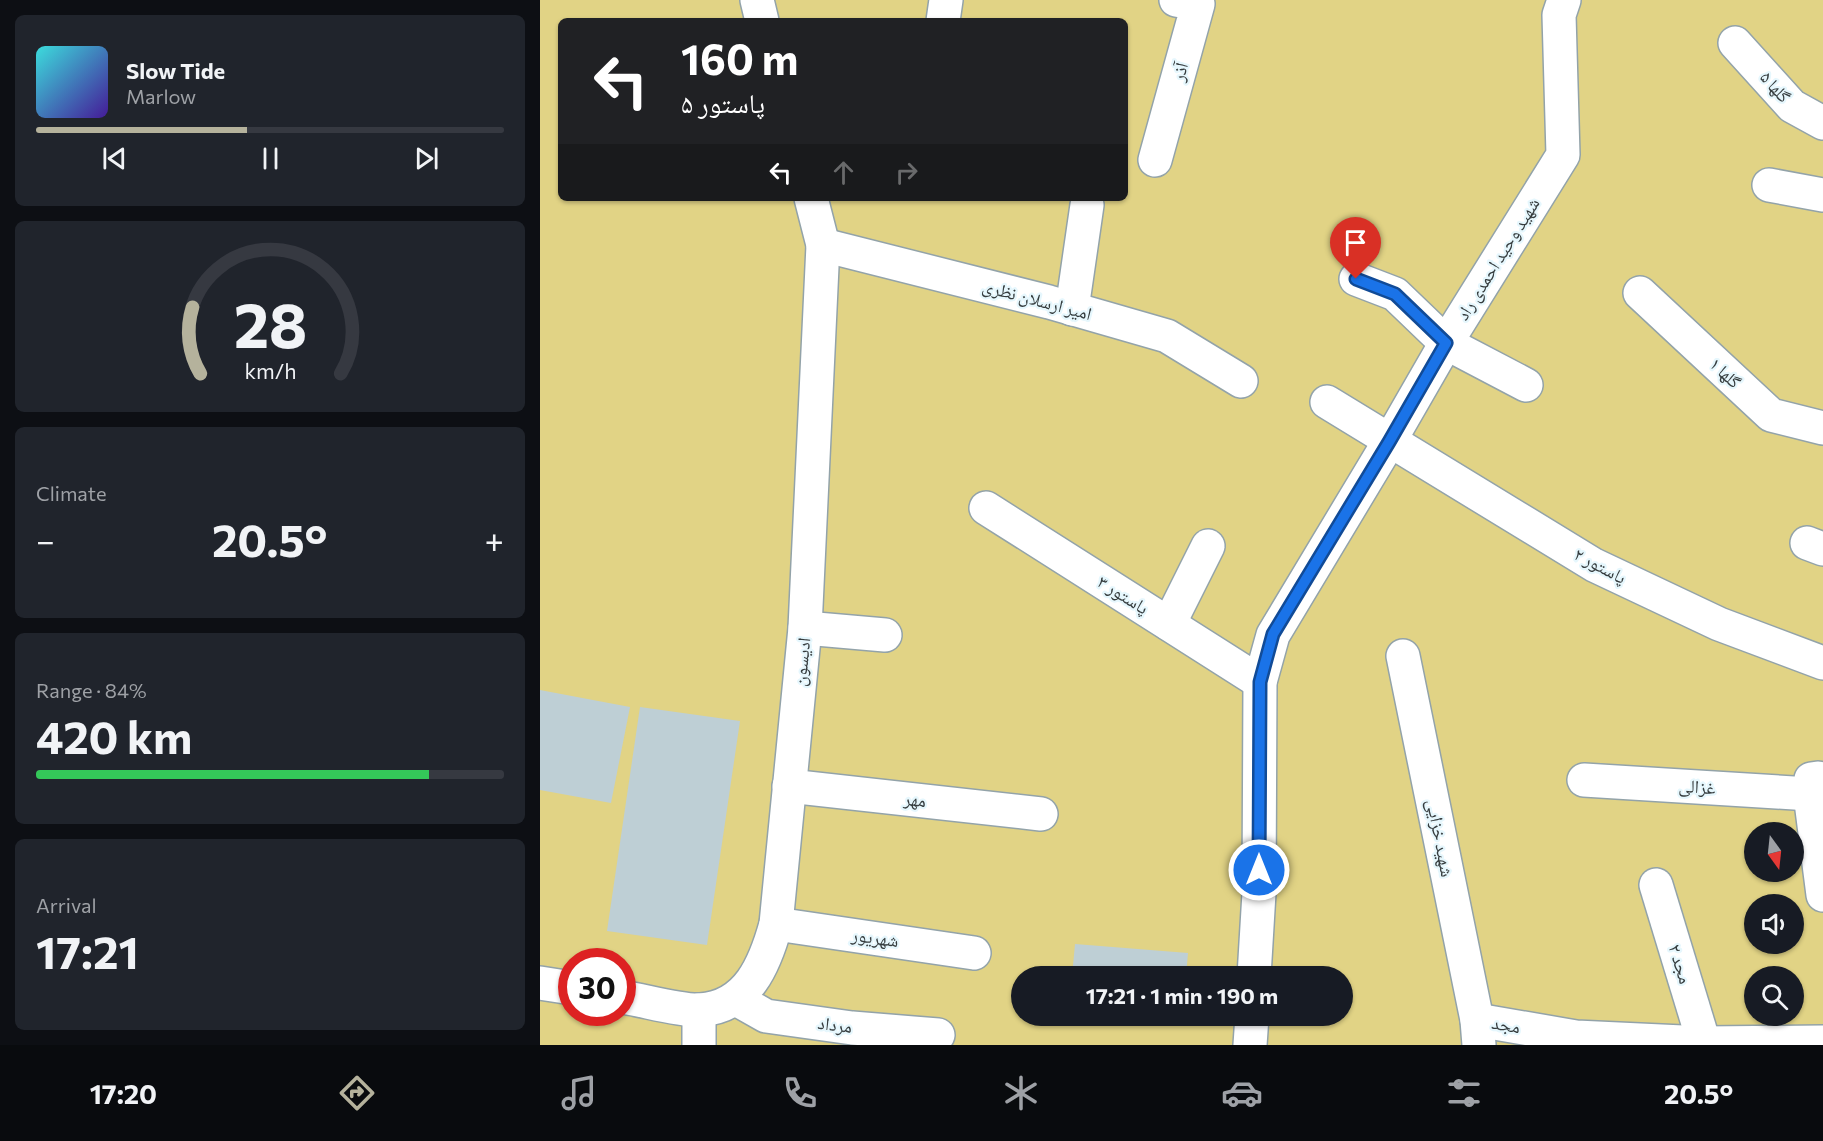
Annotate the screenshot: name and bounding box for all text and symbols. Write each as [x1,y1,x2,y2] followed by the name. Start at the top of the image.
[681,32,799,84] text: 160 m
[582,42,660,120] icon: left
[126,57,225,84] text: Slow Tide
[1166,59,1192,85] street label: آذر
[1756,66,1796,107] street label: گلها ۵
[126,84,196,108] text: Marlow
[681,86,765,119] text: پاستور ۵
[98,142,131,175] icon: previous
[254,142,287,175] icon: pause
[410,142,443,175] icon: next
[764,156,797,189] icon: left
[827,156,860,189] icon: ahead
[890,156,923,189] icon: right
[1451,193,1545,324] street label: شهید وحید احمدی راد
[1330,217,1381,279] pin
[1339,226,1372,259] icon: arrive
[980,274,1094,325] street label: امیر ارسلان نظری
[233,285,307,361] text: 28
[1705,352,1746,393] street label: گلها ۱
[244,357,296,383] text: km/h
[36,481,106,505] text: Climate
[212,511,327,566] text: 20.5°
[36,519,55,560] text: −
[485,519,504,560] text: +
[1570,542,1630,589] street label: پاستور ۲
[1093,570,1153,619] street label: پاستور ۳
[788,636,815,687] street label: ادیسون
[36,678,147,702] text: Range · 84%
[36,708,192,763] text: 420 km
[1678,774,1716,799] street label: غزالی
[902,787,927,811] street label: مهر
[1422,797,1459,879] street label: شهید خزایی
[1744,822,1804,882] north arrow
[1744,822,1804,1026] map controls
[1227,838,1291,902] position arrow
[36,893,97,917] text: Arrival
[1744,894,1804,954] button: sound
[36,923,139,978] text: 17:21
[849,923,900,952] street label: شهریور
[1664,941,1697,986] street label: مجد ۲
[558,948,636,1026] speed limit sign: 30
[1744,966,1804,1026] button: search
[1086,982,1278,1009] text: 17:21 · 1 min · 190 m
[817,1011,854,1037] street label: مرداد
[1490,1011,1522,1037] street label: مجد
[336,1072,378,1114] icon: directions
[558,1072,600,1114] icon: music
[779,1072,821,1114] icon: phone
[1000,1072,1042,1114] icon: climate
[1221,1072,1263,1114] icon: car
[1443,1072,1485,1114] icon: filters
[90,1077,157,1110] text: 17:20
[1664,1077,1733,1110] text: 20.5°

